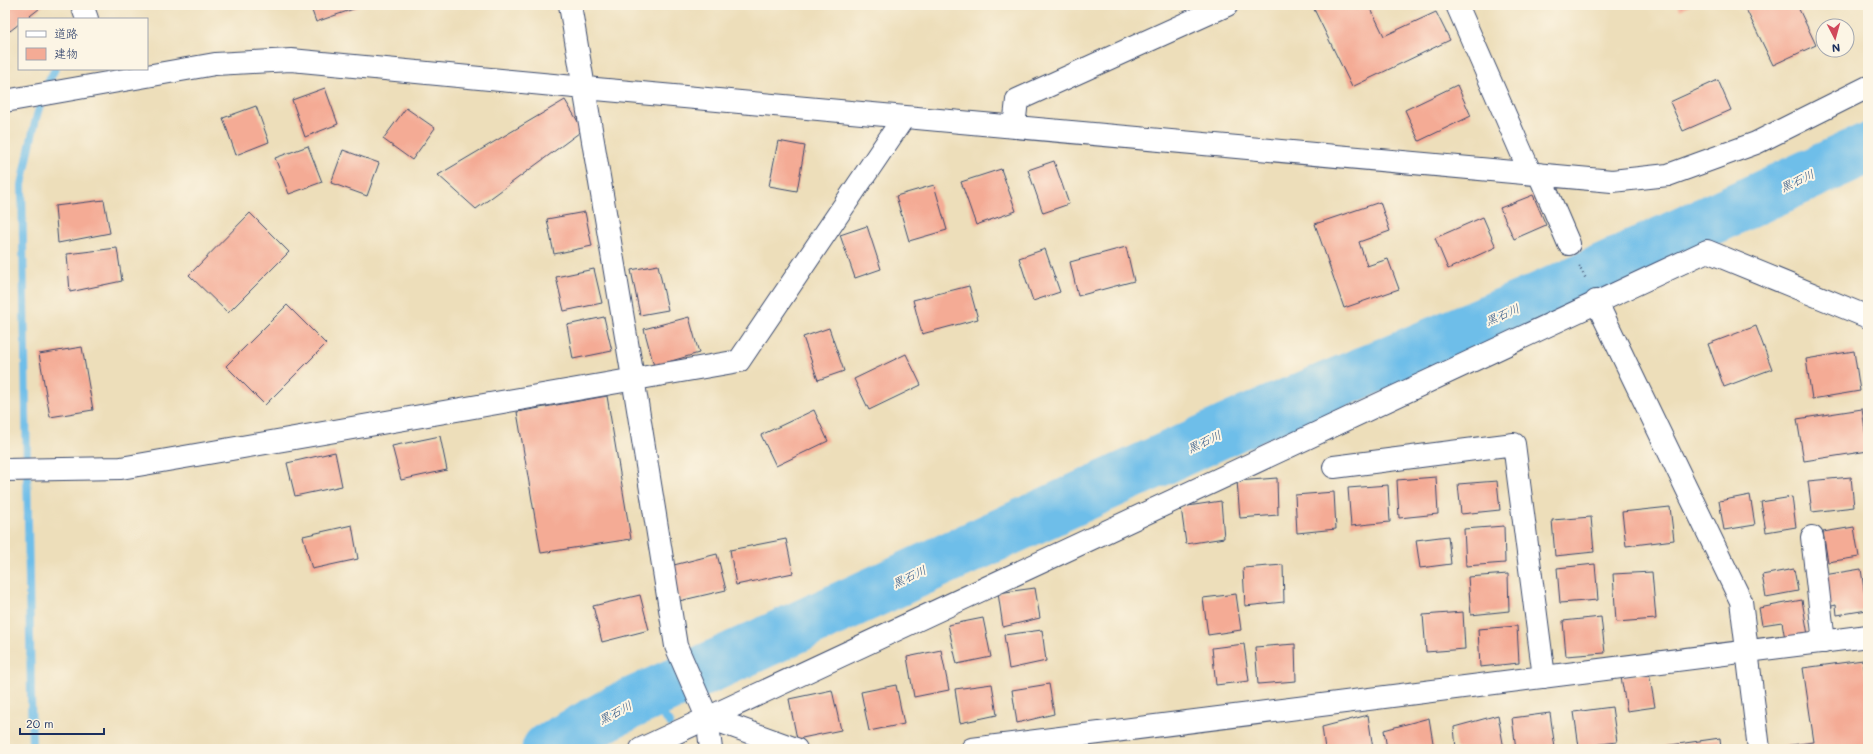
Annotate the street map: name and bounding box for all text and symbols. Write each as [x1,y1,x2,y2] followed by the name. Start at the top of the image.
[18,18,148,70] legend
[1815,18,1855,58] north arrow
[54,25,78,41] text: 道路
[1831,41,1841,56] text: N
[54,45,78,61] text: 建物
[1777,165,1817,195] water label: 黒石川
[1482,300,1522,328] water label: 黒石川
[1184,426,1224,456] water label: 黒石川
[889,561,929,591] water label: 黒石川
[595,697,635,727] water label: 黒石川
[20,710,104,736] scale bar
[26,715,54,731] text: 20 m

